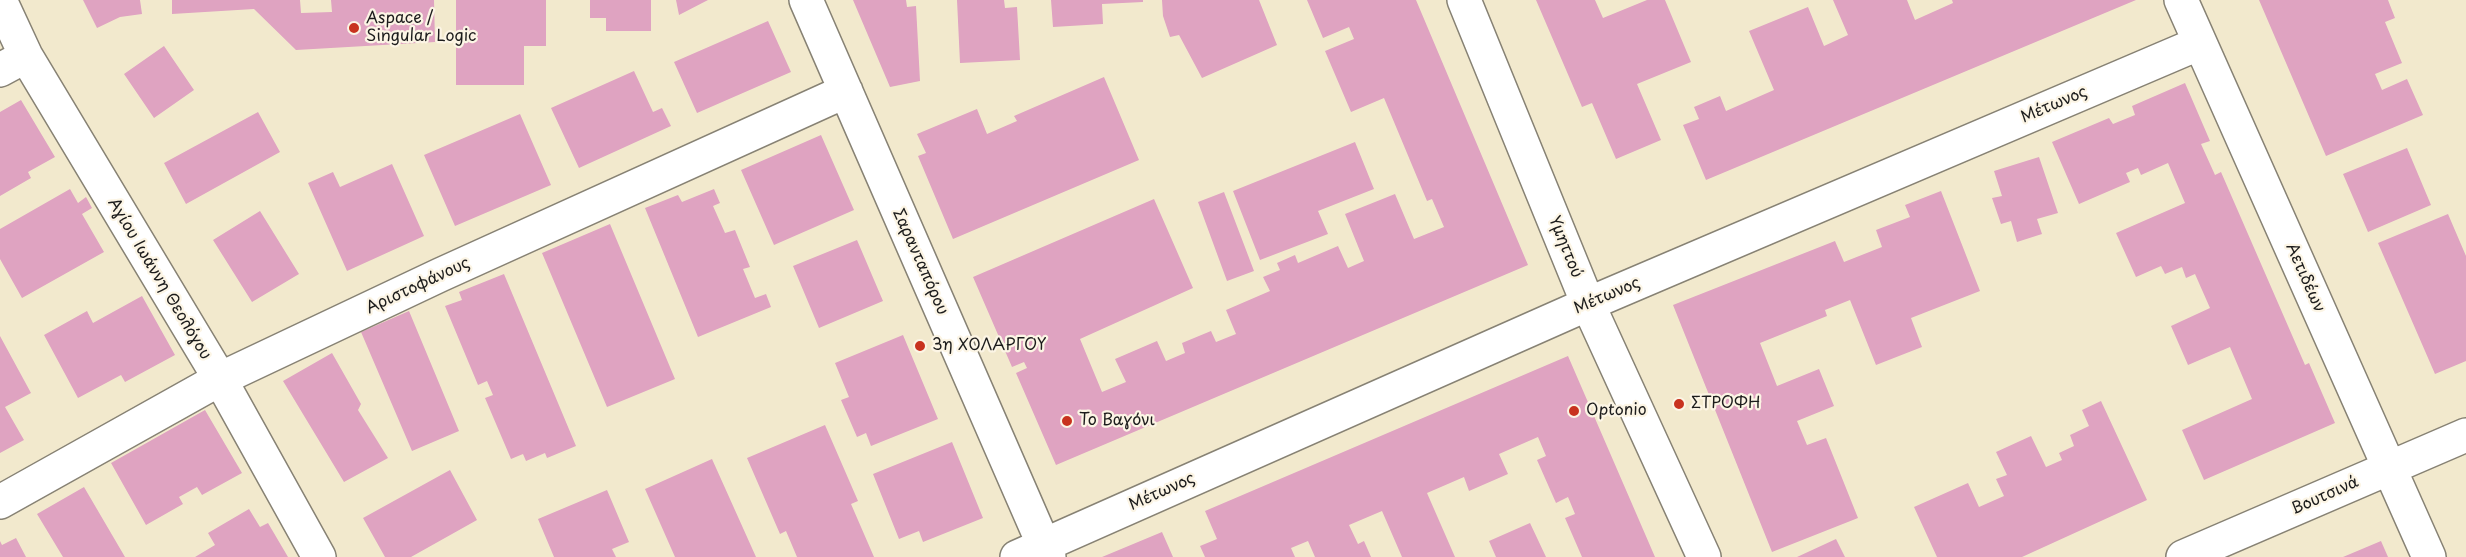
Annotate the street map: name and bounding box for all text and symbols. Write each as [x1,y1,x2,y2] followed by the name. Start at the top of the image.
[366,9,476,47] place label: Aspace / Singular Logic
[347,21,361,35] marker: Aspace / Singular Logic
[2018,82,2090,128] street label: Μέτωνος
[103,195,215,363] street label: Αγίου Ιωάννη Θεολόγου
[888,206,952,318] street label: Σαρανταπόρου
[1544,213,1586,281] street label: Υμηττού
[2281,240,2329,316] street label: Αετιδέων
[363,254,473,318] street label: Αριστοφάνους
[1571,273,1643,319] street label: Μέτωνος
[932,336,1046,356] place label: 3η ΧΟΛΑΡΓΟΥ
[913,339,927,353] marker: 3η ΧΟΛΑΡΓΟΥ
[1691,394,1761,414] place label: ΣΤΡΟΦΗ
[1672,397,1686,411] marker: ΣΤΡΟΦΗ
[1586,401,1647,421] place label: Optonio
[1567,404,1581,418] marker: Optonio
[1079,411,1155,431] place label: Το Βαγόνι
[1060,414,1074,428] marker: Το Βαγόνι
[1126,469,1198,515] street label: Μέτωνος
[2288,473,2362,519] street label: Βουτσινά

